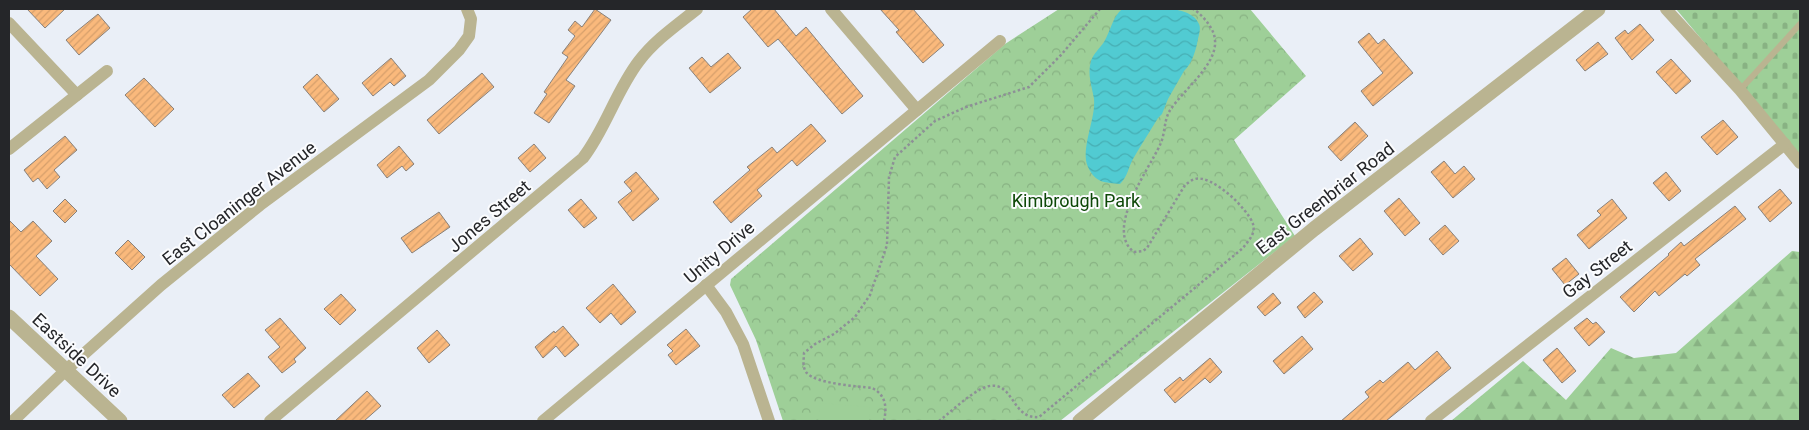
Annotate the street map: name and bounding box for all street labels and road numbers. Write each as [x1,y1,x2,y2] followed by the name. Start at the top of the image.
[158,136,320,270] street label: East Cloaninger Avenue
[1252,138,1398,258] street label: East Greenbriar Road
[444,175,534,256] street label: Jones Street
[680,217,758,287] street label: Unity Drive
[1558,235,1636,303] street label: Gay Street
[28,309,126,401] street label: Eastside Drive

